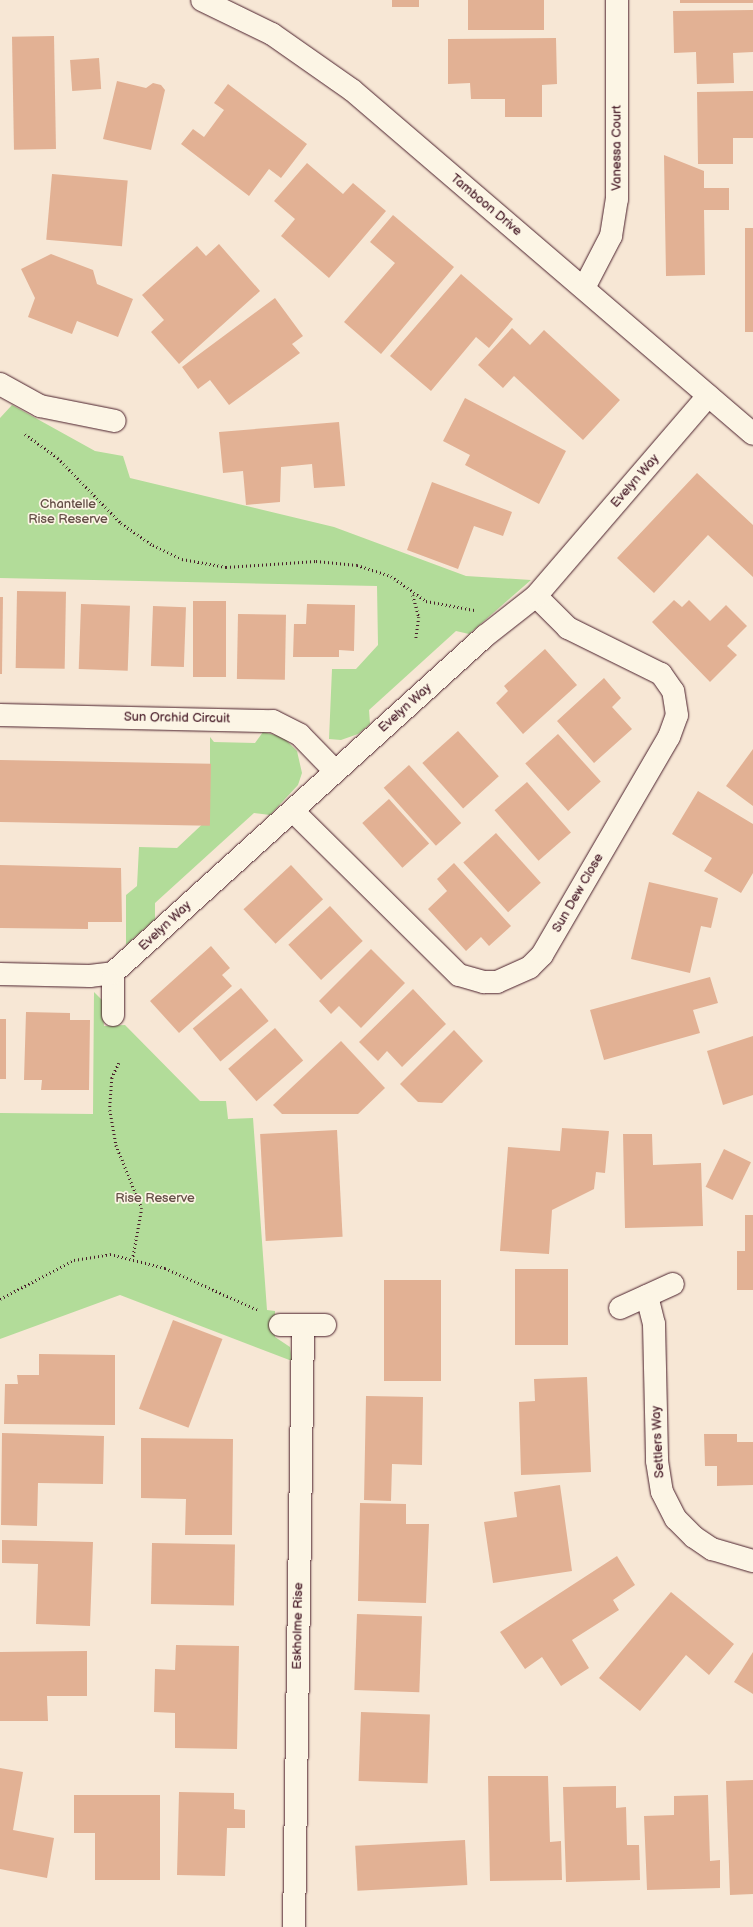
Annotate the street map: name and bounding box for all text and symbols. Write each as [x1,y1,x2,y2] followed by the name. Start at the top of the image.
[609,105,625,191] street label: Vanessa Court
[447,171,525,239] street label: Tamboon Drive
[607,451,663,511] street label: Evelyn Way
[28,497,108,528] park label: Chantelle Rise Reserve
[375,680,435,736] street label: Evelyn Way
[124,709,230,727] street label: Sun Orchid Circuit
[549,851,607,935] street label: Sun Dew Close
[135,898,195,954] street label: Evelyn Way
[115,1190,195,1206] park label: Rise Reserve
[648,1405,668,1479] street label: Settlers Way
[289,1582,307,1670] street label: Eskholme Rise

